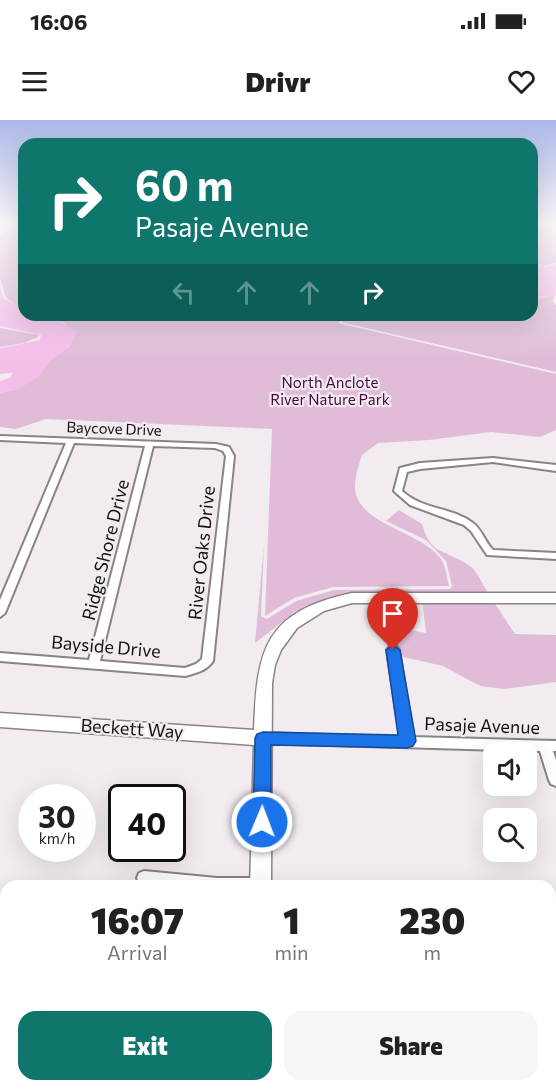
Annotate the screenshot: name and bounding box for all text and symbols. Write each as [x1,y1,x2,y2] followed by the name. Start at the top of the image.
[30,8,88,35] text: 16:06
[18,65,51,98] icon: menu
[245,65,311,98] text: Drivr
[505,65,538,98] icon: heart
[135,158,234,210] text: 60 m
[36,162,114,240] icon: right
[135,210,309,243] text: Pasaje Avenue
[167,276,200,309] icon: left
[230,276,263,309] icon: ahead
[293,276,326,309] icon: ahead
[356,276,389,309] icon: right
[270,373,390,408] park label: North Anclote River Nature Park
[66,417,162,439] street label: Baycove Drive
[77,477,133,623] street label: Ridge Shore Drive
[183,485,219,621] street label: River Oaks Drive
[367,588,418,650] pin
[376,597,409,630] icon: arrive
[50,630,162,662] street label: Bayside Drive
[424,712,540,738] street label: Pasaje Avenue
[80,713,184,743] street label: Beckett Way
[483,742,537,862] map controls
[483,742,537,796] button: sound
[108,784,186,862] speed limit sign: 40
[230,790,294,854] position arrow
[38,797,76,834] text: 30
[483,808,537,862] button: search
[39,829,75,847] text: km/h
[91,897,184,941] text: 16:07
[283,897,300,941] text: 1
[399,897,465,941] text: 230
[107,940,168,964] text: Arrival
[274,940,309,964] text: min
[424,940,441,964] text: m
[18,1011,272,1080] button: Exit
[284,1011,538,1080] button: Share

